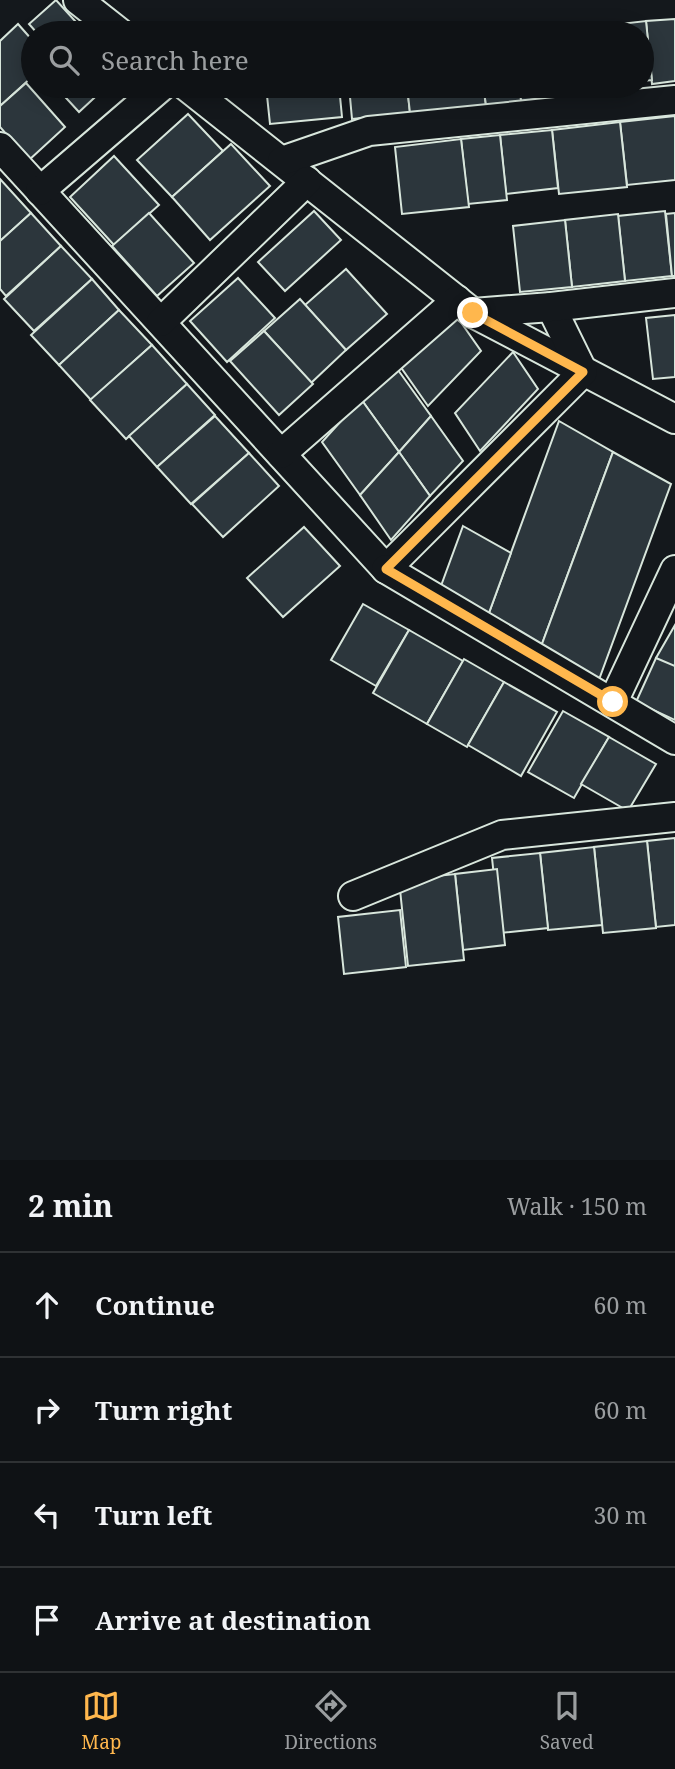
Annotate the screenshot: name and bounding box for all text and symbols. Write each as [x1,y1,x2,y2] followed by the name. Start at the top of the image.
[21,21,654,98] search box
[45,41,83,79] icon: search
[101,42,249,78] text: Search here
[457,297,488,328] route end
[597,686,628,717] route start
[28,1185,113,1226] text: 2 min
[507,1190,647,1222] text: Walk · 150 m
[28,1286,66,1324] icon: ahead
[95,1287,215,1323] text: Continue
[594,1289,647,1321] text: 60 m
[28,1391,66,1429] icon: right
[95,1392,232,1428] text: Turn right
[594,1394,647,1426] text: 60 m
[28,1496,66,1534] icon: left
[95,1497,212,1533] text: Turn left
[594,1499,647,1531] text: 30 m
[28,1601,66,1639] icon: arrive
[95,1602,371,1638] text: Arrive at destination
[81,1687,122,1755] tab: Map
[284,1687,377,1755] tab: Directions
[540,1687,594,1755] tab: Saved

